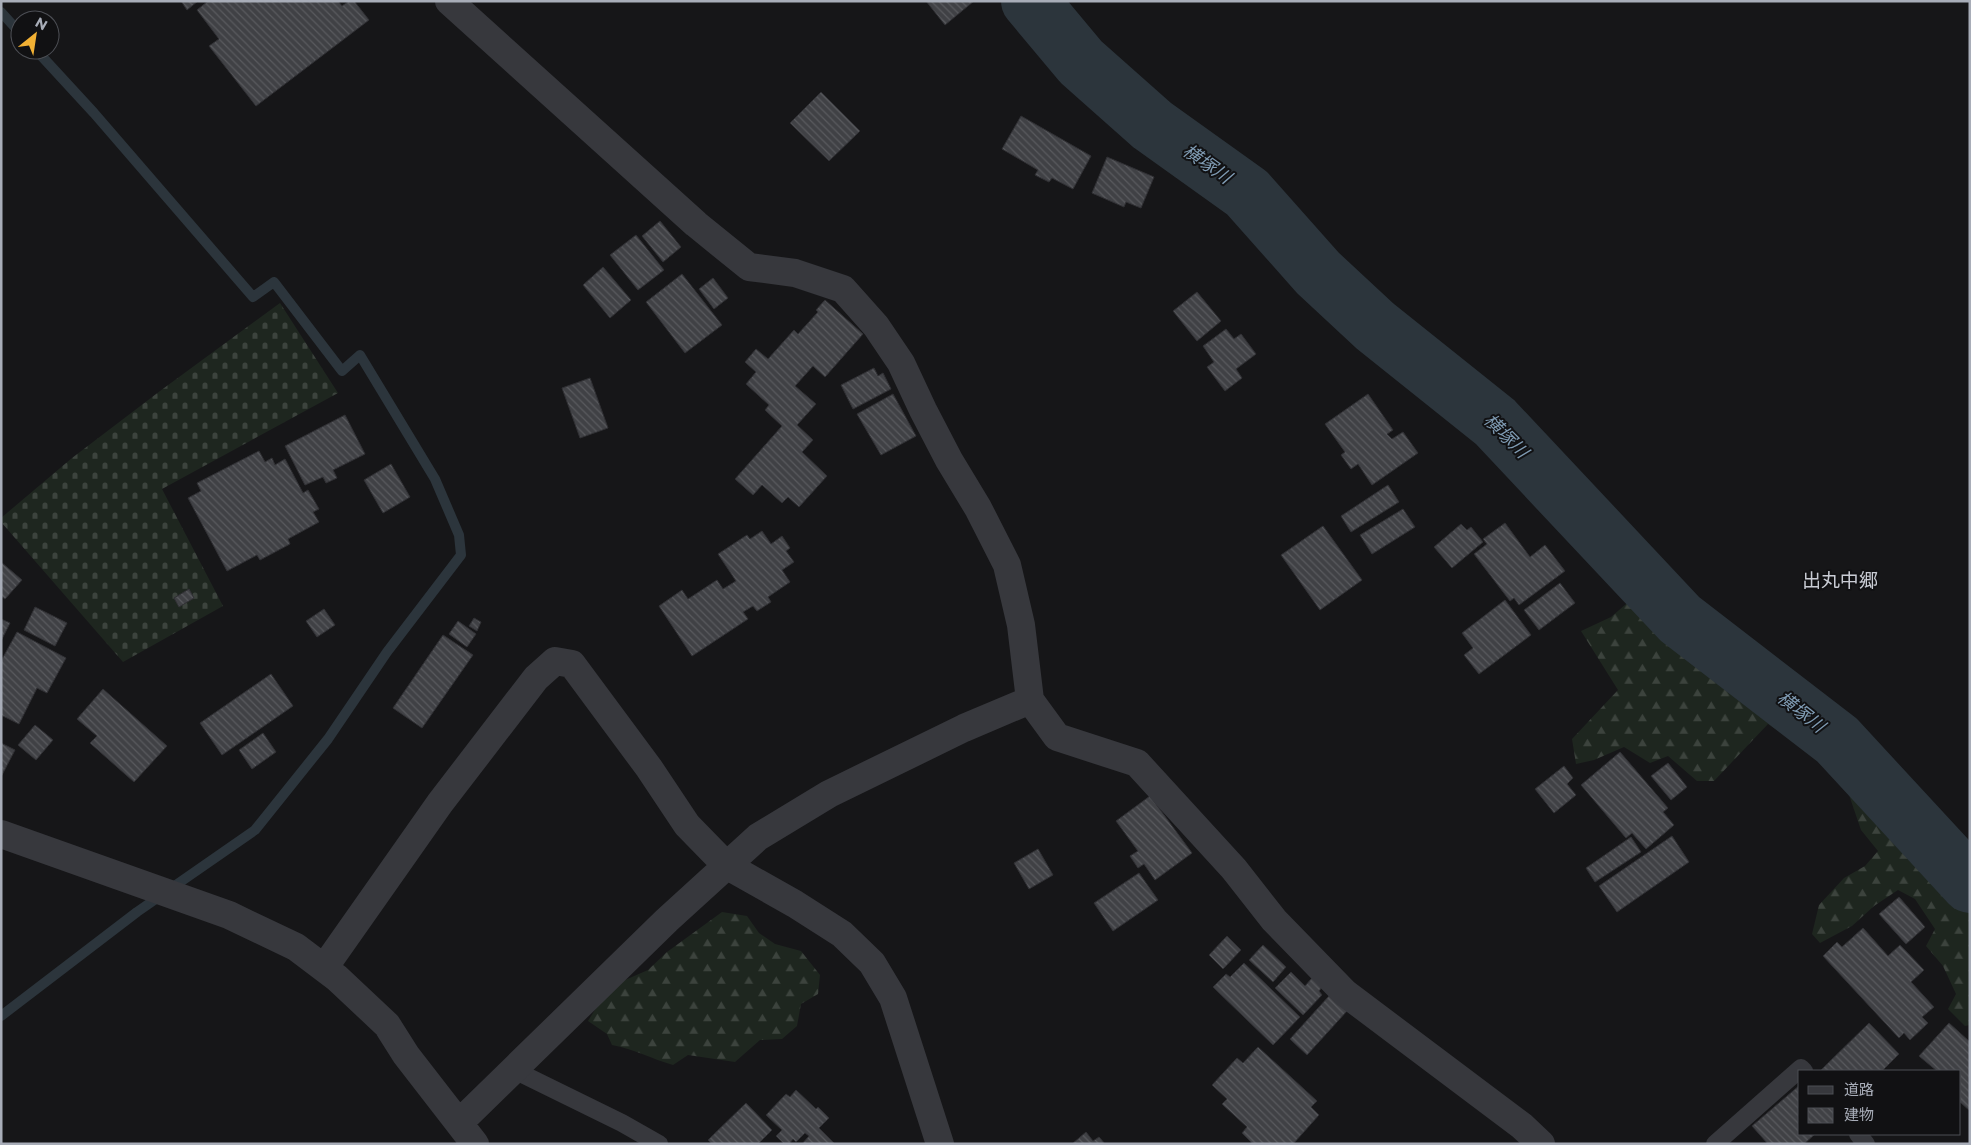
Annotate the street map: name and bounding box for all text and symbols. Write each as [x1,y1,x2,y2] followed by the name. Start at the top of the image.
[10,10,60,60] north arrow
[32,13,51,34] text: N
[1179,140,1237,190] water label: 横塚川
[1479,409,1534,464] water label: 横塚川
[1802,569,1878,592] district label: 出丸中郷
[1773,687,1831,739] water label: 横塚川
[1798,1070,1961,1135] legend
[1844,1080,1874,1099] text: 道路
[1844,1105,1874,1124] text: 建物

